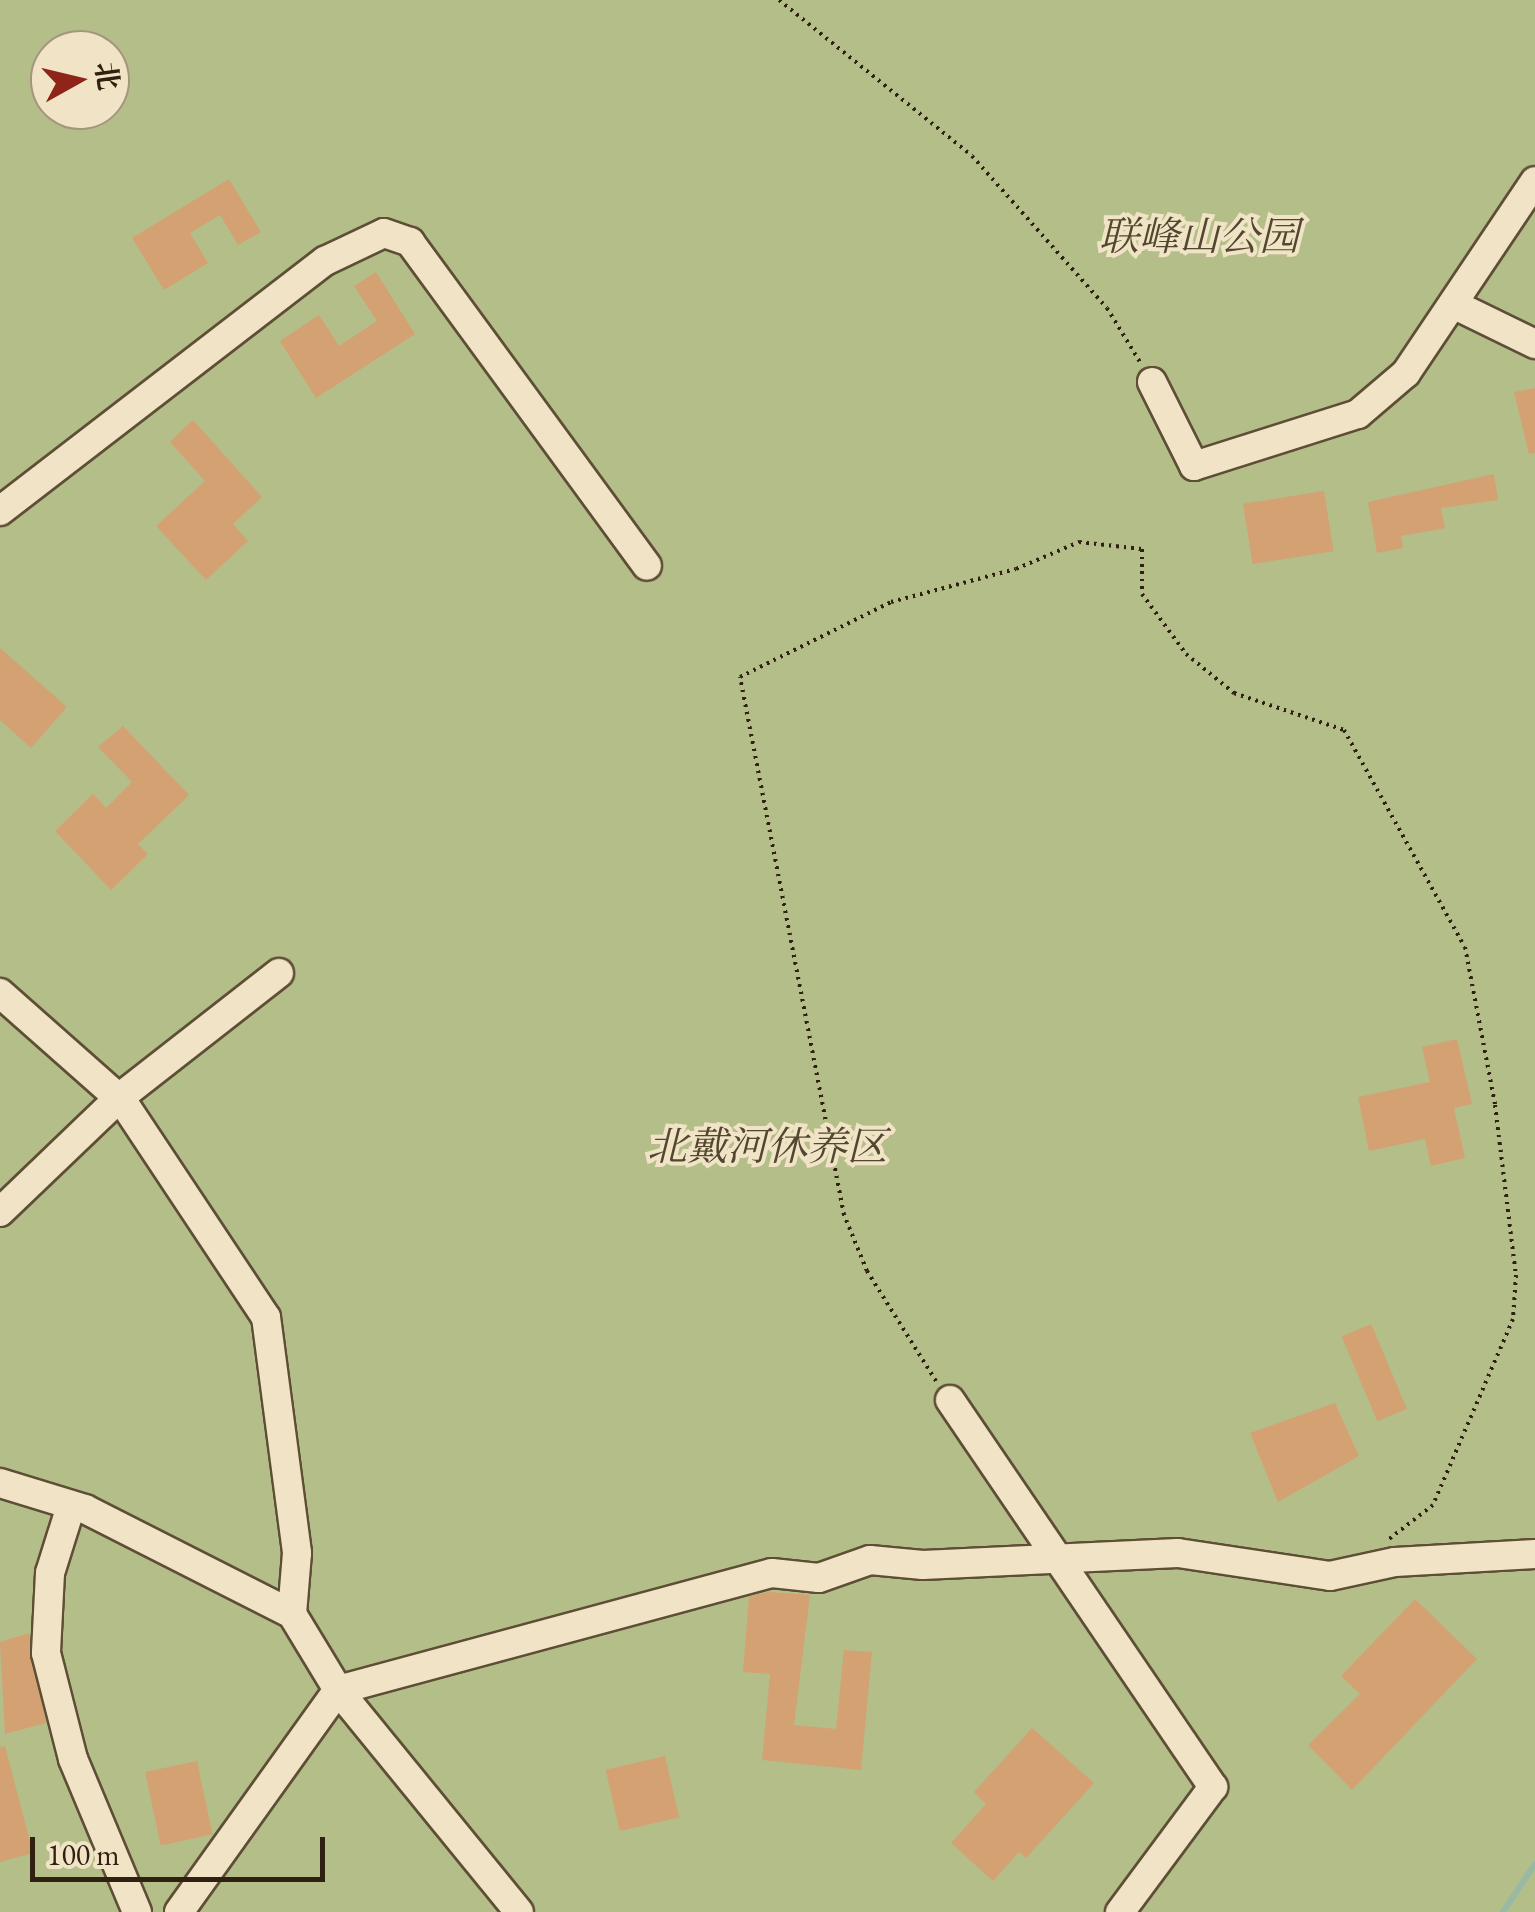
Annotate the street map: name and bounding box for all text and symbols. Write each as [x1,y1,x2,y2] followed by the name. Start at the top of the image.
[30,30,130,130] north arrow
[88,60,128,92] text: 北
[1099,212,1299,260] park label: 联峰山公园
[647,1122,887,1170] park label: 北戴河休养区
[35,1817,330,1879] scale bar
[47,1835,120,1874] text: 100 m

